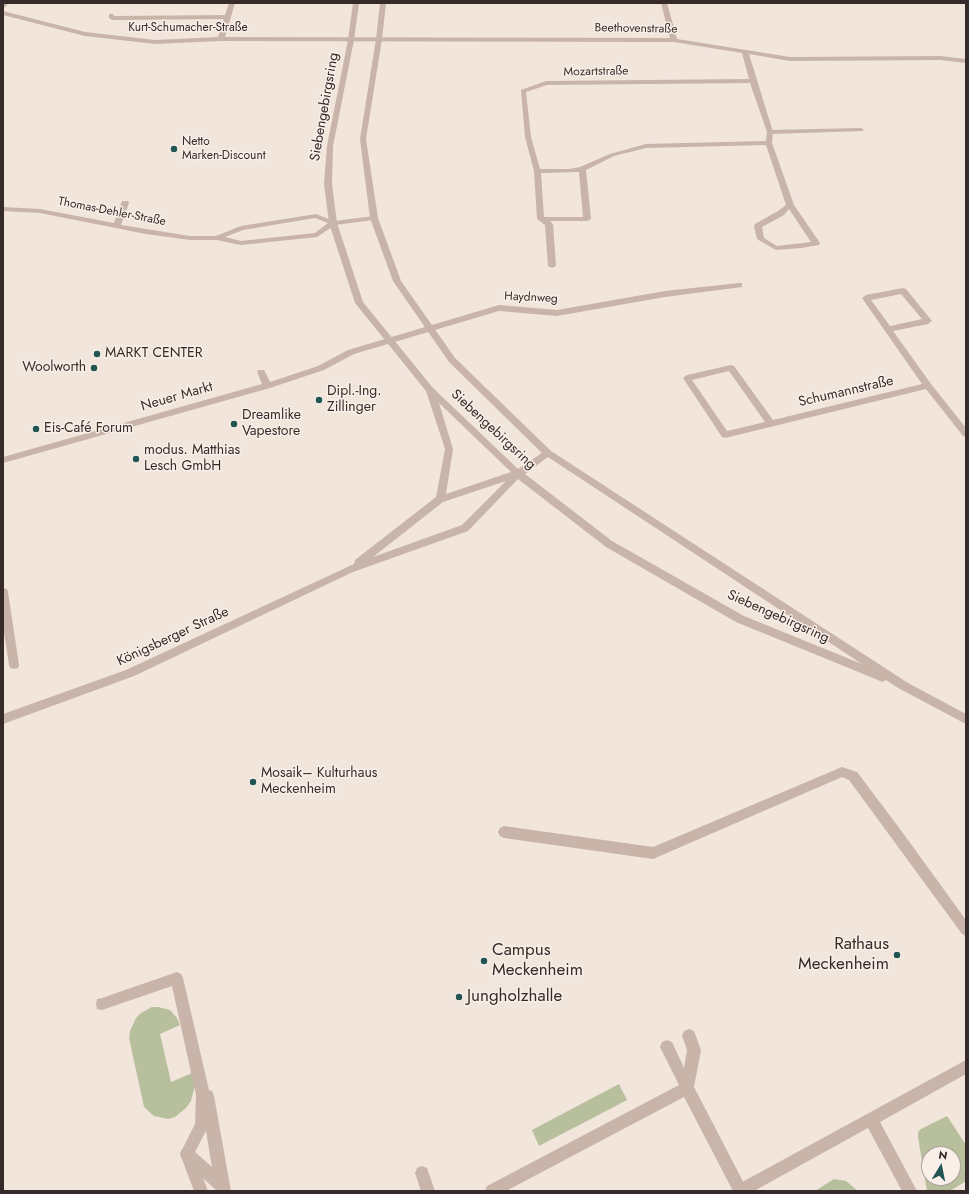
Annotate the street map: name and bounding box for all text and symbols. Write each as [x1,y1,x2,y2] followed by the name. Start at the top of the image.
[128,21,248,35] street label: Kurt-Schumacher-Straße
[595,21,677,37] street label: Beethovenstraße
[307,51,343,163] street label: Siebengebirgsring
[563,64,629,80] street label: Mozartstraße
[182,135,266,163] place label: Netto Marken-Discount
[169,144,179,154] marker: Netto Marken-Discount
[57,194,167,230] street label: Thomas-Dehler-Straße
[504,289,558,307] street label: Haydnweg
[105,346,203,362] place label: MARKT CENTER
[92,349,102,359] marker: MARKT CENTER
[22,360,86,376] place label: Woolworth
[89,363,99,373] marker: Woolworth
[797,373,895,411] street label: Schumannstraße
[139,379,215,415] street label: Neuer Markt
[327,384,381,416] place label: Dipl.-Ing. Zillinger
[447,386,539,474] street label: Siebengebirgsring
[314,395,324,405] marker: Dipl.-Ing. Zillinger
[242,408,301,440] place label: Dreamlike Vapestore
[229,419,239,429] marker: Dreamlike Vapestore
[44,421,133,437] place label: Eis-Café Forum
[31,424,41,434] marker: Eis-Café Forum
[144,443,240,476] place label: modus. Matthias Lesch GmbH
[131,454,141,464] marker: modus. Matthias Lesch GmbH
[724,587,832,647] street label: Siebengebirgsring
[114,604,232,670] street label: Königsberger Straße
[261,766,377,798] place label: Mosaik– Kulturhaus Meckenheim
[248,777,258,787] marker: Mosaik– Kulturhaus Meckenheim
[798,935,889,975] place label: Rathaus Meckenheim
[492,941,583,981] place label: Campus Meckenheim
[892,950,902,960] marker: Rathaus Meckenheim
[479,956,489,966] marker: Campus Meckenheim
[467,987,562,1007] place label: Jungholzhalle
[454,992,464,1002] marker: Jungholzhalle
[921,1146,961,1186] north arrow
[937,1147,949,1164] text: N

